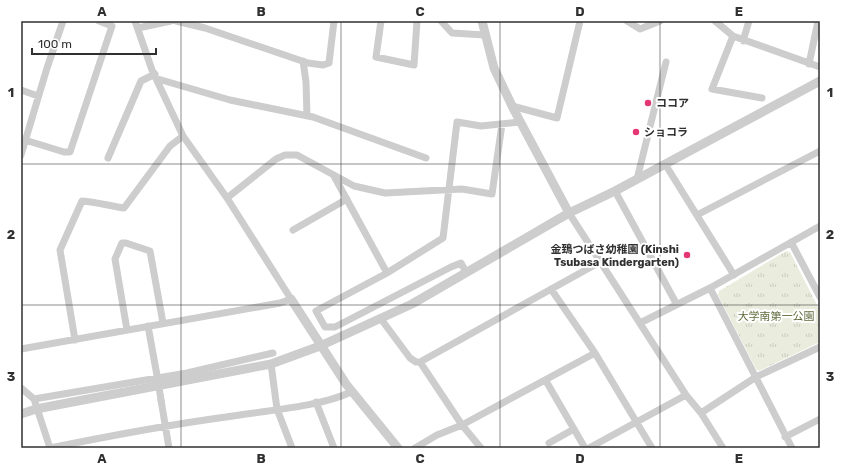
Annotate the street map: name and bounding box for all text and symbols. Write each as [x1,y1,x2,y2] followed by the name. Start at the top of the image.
[97,4,107,19] text: A
[256,4,266,19] text: B
[415,4,425,19] text: C
[575,4,585,19] text: D
[735,4,743,19] text: E
[32,30,156,56] scale bar
[38,37,72,51] text: 100 m
[8,85,14,100] text: 1
[827,85,833,100] text: 1
[656,97,689,110] place label: ココア
[643,98,653,108] marker: ココア
[644,126,688,139] place label: ショコラ
[631,127,641,137] marker: ショコラ
[7,227,15,242] text: 2
[826,227,834,242] text: 2
[551,243,679,269] place label: 金鵄つばさ幼稚園 (Kinshi Tsubasa Kindergarten)
[682,250,692,260] marker: 金鵄つばさ幼稚園 (Kinshi Tsubasa Kindergarten)
[738,310,815,323] park label: 大学南第一公園
[7,369,16,384] text: 3
[826,369,835,384] text: 3
[97,451,107,466] text: A
[256,451,266,466] text: B
[415,451,425,466] text: C
[575,451,585,466] text: D
[735,451,743,466] text: E

